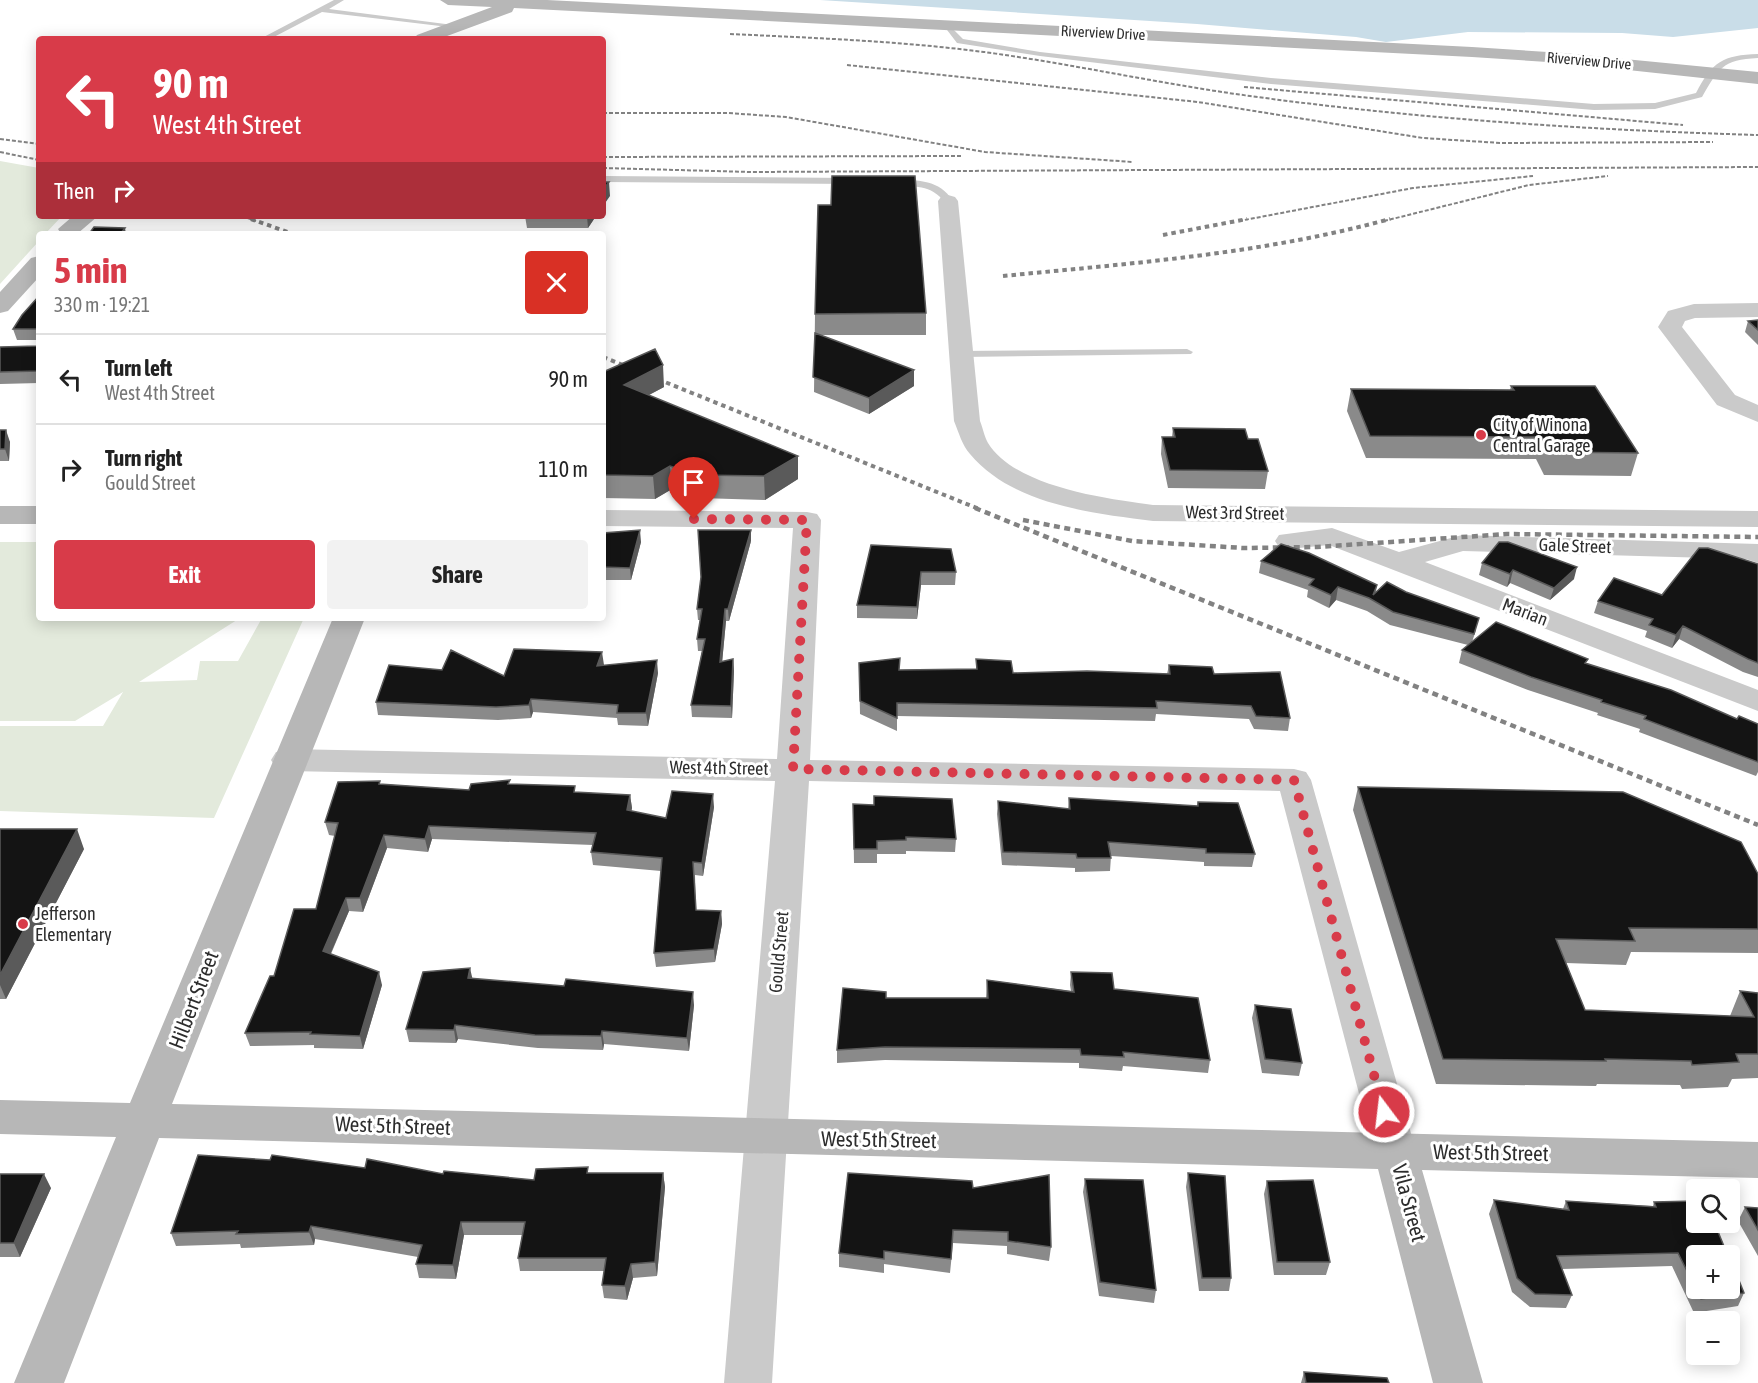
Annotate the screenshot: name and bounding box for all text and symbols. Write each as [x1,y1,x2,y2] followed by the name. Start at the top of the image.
[1060,22,1146,43] street label: Riverview Drive
[1546,48,1632,73] street label: Riverview Drive
[153,59,228,107] text: 90 m
[54,60,132,138] icon: left
[153,109,302,140] text: West 4th Street
[107,174,140,207] icon: right
[54,178,95,204] text: Then
[54,249,128,291] text: 5 min
[525,251,588,314] button: close
[54,293,150,316] text: 330 m · 19:21
[105,355,172,381] text: Turn left
[54,363,87,396] icon: left
[548,366,588,392] text: 90 m
[105,381,215,404] text: West 4th Street
[1493,414,1591,456] place label: City of Winona Central Garage
[1474,428,1488,442] marker: City of Winona Central Garage
[105,445,182,471] text: Turn right
[54,453,87,486] icon: right
[538,456,588,482] text: 110 m
[668,457,719,519] pin
[677,466,710,499] icon: arrive
[105,471,196,494] text: Gould Street
[1185,501,1285,524] street label: West 3rd Street
[1538,534,1612,557] street label: Gale Street
[54,540,315,609] button: Exit
[327,540,588,609] button: Share
[1499,593,1551,630] street label: Marian
[669,756,769,779] street label: West 4th Street
[35,903,112,945] place label: Jefferson Elementary
[764,910,793,994] street label: Gould Street
[16,917,30,931] marker: Jefferson Elementary
[163,947,223,1052] street label: Hilbert Street
[1352,1080,1416,1144] position arrow
[335,1111,451,1139] street label: West 5th Street
[821,1126,937,1152] street label: West 5th Street
[1433,1139,1549,1165] street label: West 5th Street
[1388,1161,1432,1244] street label: Vila Street
[1686,1179,1740,1365] map controls
[1686,1179,1740,1233] button: search
[1686,1245,1740,1299] button: +
[1686,1311,1740,1365] button: −

